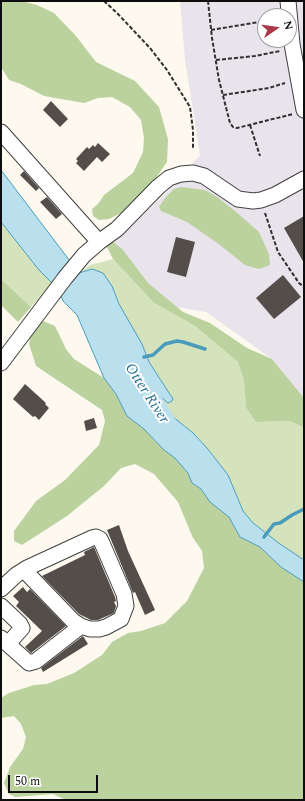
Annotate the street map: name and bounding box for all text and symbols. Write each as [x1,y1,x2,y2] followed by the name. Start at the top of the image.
[257,8,297,48] north arrow
[279,19,297,32] text: N
[120,360,172,428] water label: Otter River
[10,767,100,793] scale bar
[15,772,40,791] text: 50 m

